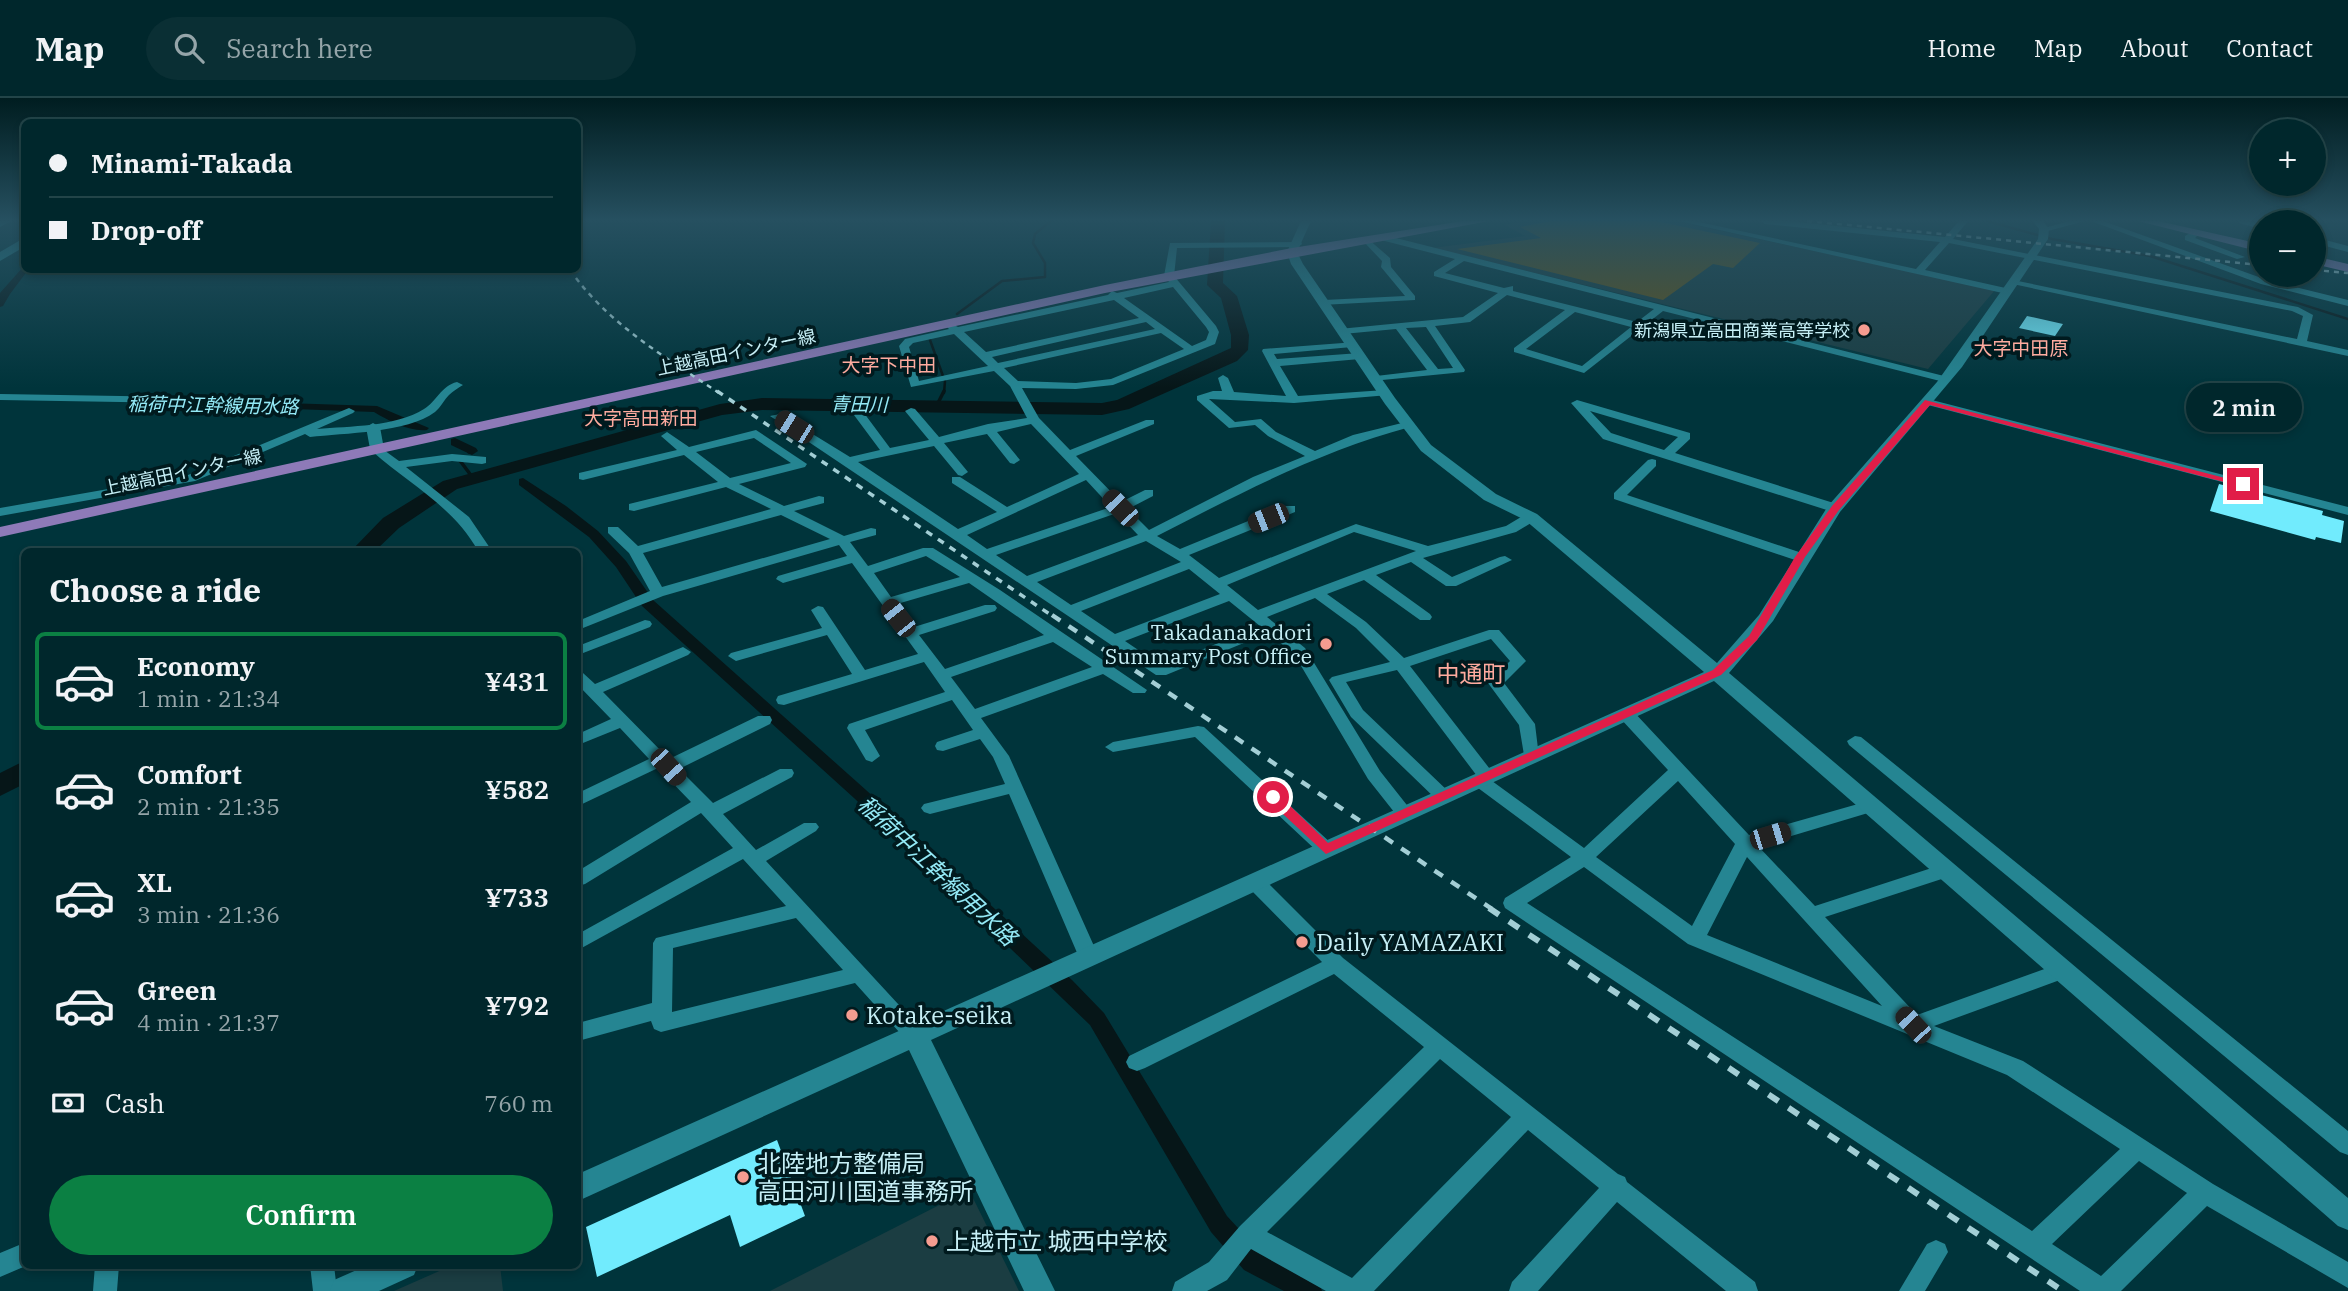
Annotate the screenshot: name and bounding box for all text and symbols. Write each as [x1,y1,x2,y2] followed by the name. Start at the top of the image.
[146,17,636,80] search box
[35,27,104,70] text: Map
[170,29,208,67] icon: search
[226,31,373,65] text: Search here
[1928,32,1996,64] text: Home
[2034,32,2082,64] text: Map
[2120,32,2188,64] text: About
[2226,32,2313,64] text: Contact
[2249,119,2326,287] map controls
[2249,119,2326,196] button: +
[91,146,293,180] text: Minami-Takada
[2249,210,2326,287] button: −
[91,213,202,247] text: Drop-off
[1634,319,1850,342] place label: 新潟県立高田商業高等学校
[1856,322,1872,338] marker: 新潟県立高田商業高等学校
[654,324,818,380] street label: 上越高田インター線
[1973,336,2069,360] district label: 大字中田原
[841,353,937,377] district label: 大字下中田
[2185,382,2301,432] callout: 2 min
[127,392,301,419] water label: 稲荷中江幹線用水路
[830,392,890,417] water label: 青田川
[2212,392,2276,422] text: 2 min
[584,406,698,430] district label: 大字高田新田
[771,407,818,447] car
[100,444,264,500] street label: 上越高田インター線
[2227,468,2259,500] route end
[1098,486,1143,530] car
[1245,500,1292,536] car
[49,569,261,611] text: Choose a ride
[877,595,920,641] car
[1105,618,1312,670] place label: Takadanakadori Summary Post Office
[1318,636,1334,652] marker: Takadanakadori Summary Post Office
[137,649,255,683] text: Economy
[53,650,116,713] icon: car
[1437,658,1506,688] district label: 中通町
[485,664,549,698] text: ¥431
[137,683,280,713] text: 1 min · 21:34
[647,744,690,790] car
[137,757,242,791] text: Comfort
[53,758,116,821] icon: car
[485,772,549,806] text: ¥582
[1257,781,1289,813] route start
[852,788,1025,953] water label: 稲荷中江幹線用水路
[137,791,280,821] text: 2 min · 21:35
[1747,820,1794,852] car
[137,865,172,899] text: XL
[53,866,116,929] icon: car
[485,880,549,914] text: ¥733
[137,899,280,929] text: 3 min · 21:36
[1316,926,1504,958] place label: Daily YAMAZAKI
[1294,934,1310,950] marker: Daily YAMAZAKI
[137,973,217,1007] text: Green
[53,974,116,1037] icon: car
[485,988,549,1022] text: ¥792
[866,999,1013,1031] place label: Kotake-seika
[1891,1002,1936,1048] car
[137,1007,280,1037] text: 4 min · 21:37
[844,1007,860,1023] marker: Kotake-seika
[49,1084,87,1122] icon: cash
[105,1086,165,1120] text: Cash
[484,1088,553,1118] text: 760 m
[757,1147,973,1207] place label: 北陸地方整備局 高田河川国道事務所
[735,1169,751,1185] marker: 北陸地方整備局 高田河川国道事務所
[49,1175,553,1255] button: Confirm
[946,1225,1168,1257] place label: 上越市立 城西中学校
[924,1233,940,1249] marker: 上越市立 城西中学校

